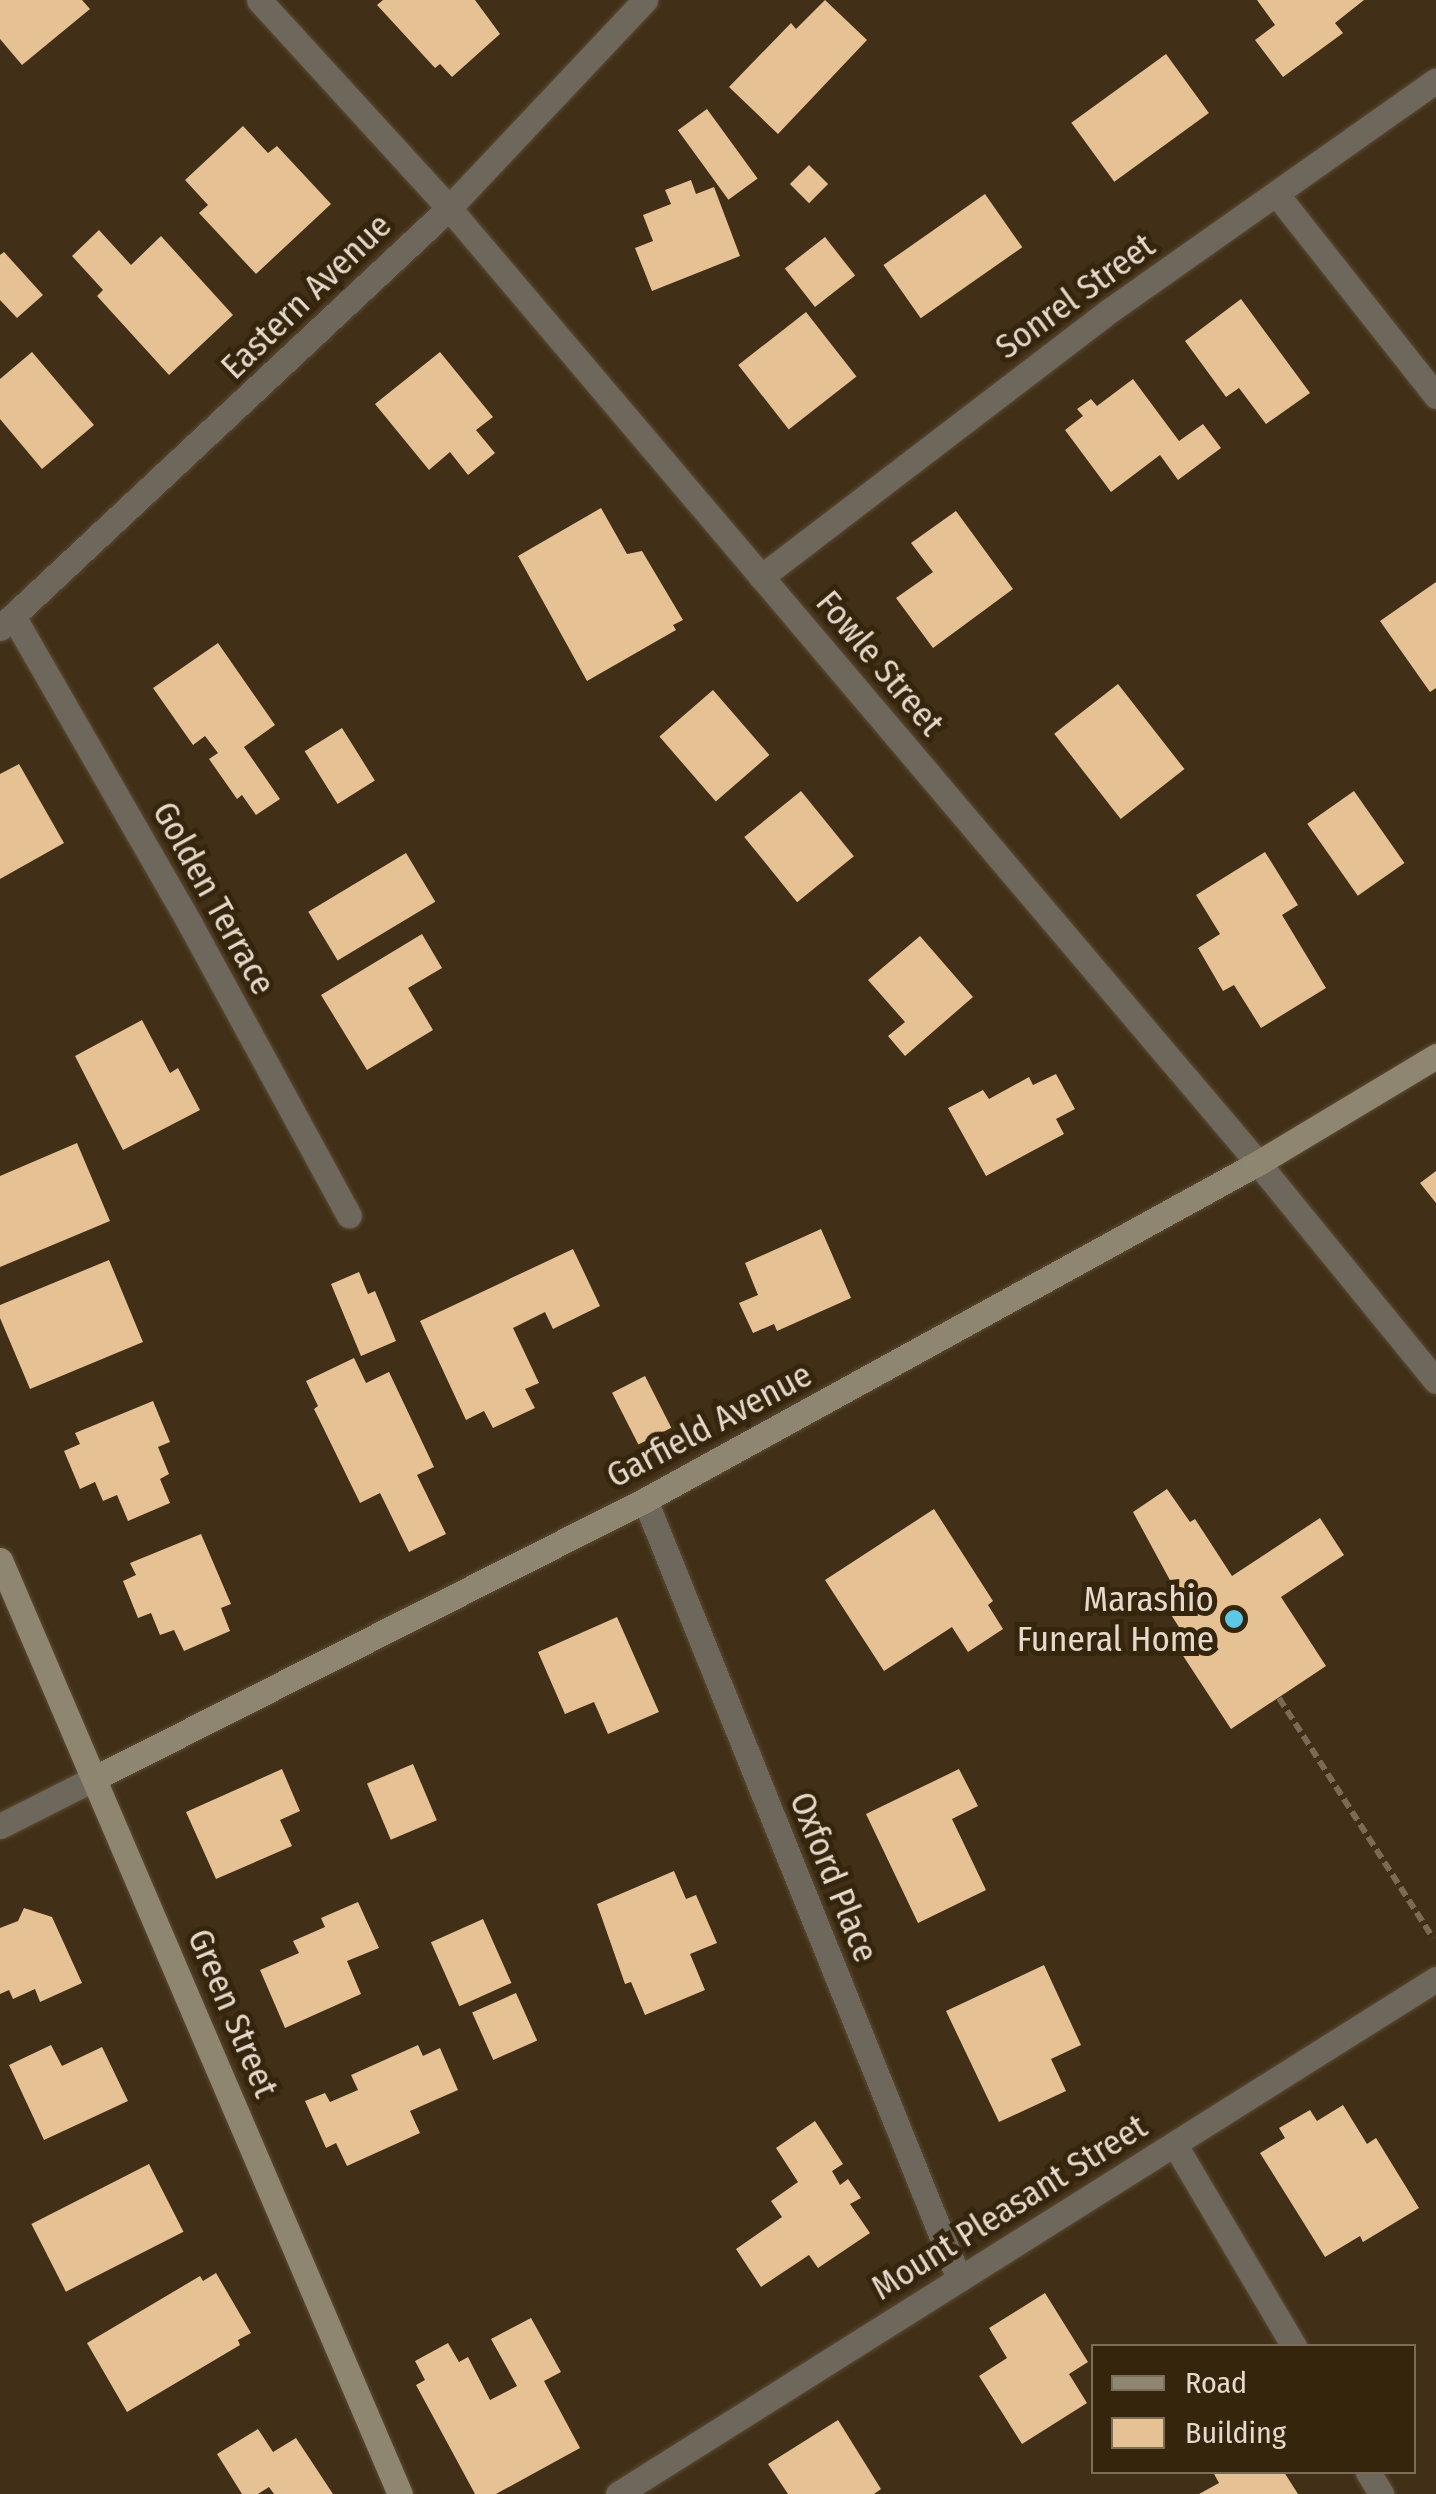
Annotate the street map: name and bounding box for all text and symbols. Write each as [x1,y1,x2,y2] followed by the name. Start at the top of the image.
[212,204,400,388] street label: Eastern Avenue
[987,224,1163,368] street label: Sonrel Street
[807,582,953,744] street label: Fowle Street
[144,794,284,1002] street label: Golden Terrace
[599,1353,819,1497] street label: Garfield Avenue
[1017,1578,1214,1660] place label: Marashio Funeral Home
[1223,1608,1245,1630] marker: Marashio Funeral Home
[781,1786,887,1968] street label: Oxford Place
[179,1923,287,2103] street label: Green Street
[864,2105,1154,2309] street label: Mount Pleasant Street
[1091,2344,1416,2474] legend
[1185,2365,1247,2401] text: Road
[1185,2415,1286,2451] text: Building

